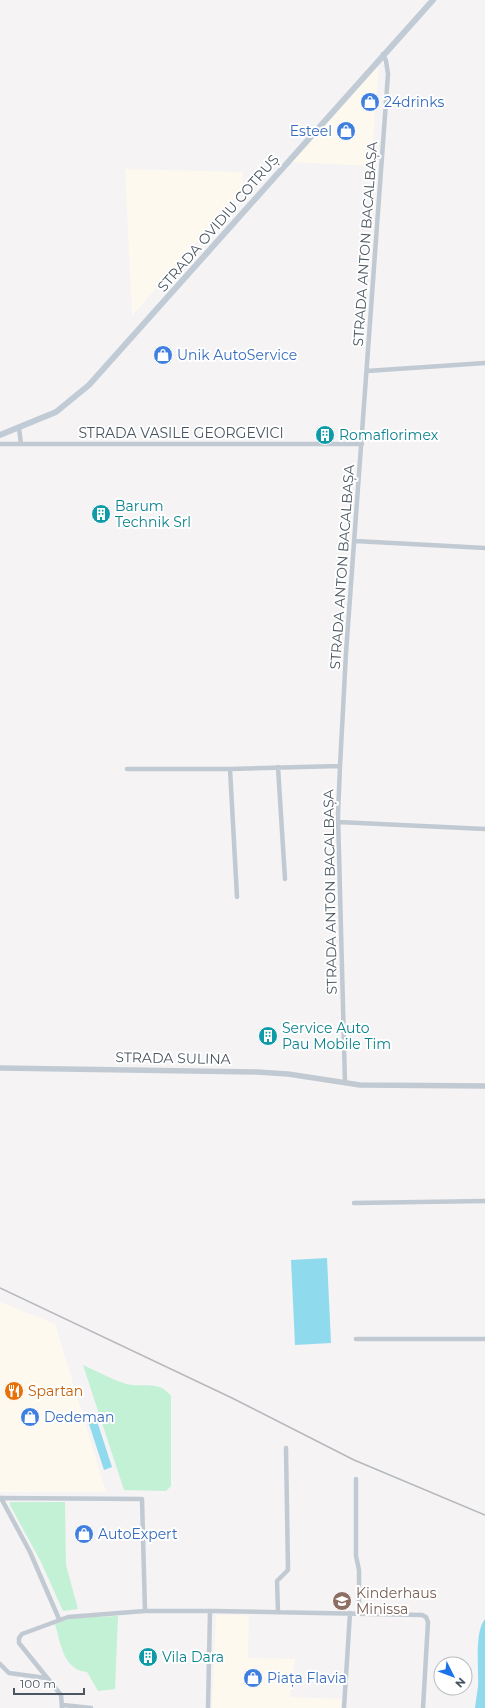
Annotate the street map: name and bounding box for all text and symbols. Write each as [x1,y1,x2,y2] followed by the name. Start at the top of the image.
[359,91,381,113] shop icon: 24drinks
[384,93,444,111] place label: 24drinks
[335,120,357,142] shop icon: Esteel
[290,122,332,140] place label: Esteel
[349,140,382,347] street label: STRADA ANTON BACALBAȘA
[153,150,283,296] street label: STRADA OVIDIU COTRUȘ
[152,344,174,366] shop icon: Unik AutoService
[177,346,297,364] place label: Unik AutoService
[78,424,284,442] street label: STRADA VASILE GEORGEVICI
[314,424,336,446] building icon: Romaflorimex
[339,426,439,444] place label: Romaflorimex
[326,463,359,670] street label: STRADA ANTON BACALBAȘA
[115,497,191,531] place label: Barum Technik Srl
[90,503,112,525] building icon: Barum Technik Srl
[319,788,342,995] street label: STRADA ANTON BACALBAȘA
[282,1019,391,1053] place label: Service Auto Pau Mobile Tim
[257,1025,279,1047] building icon: Service Auto Pau Mobile Tim
[115,1048,232,1068] street label: STRADA SULINA
[3,1380,25,1402] restaurant icon: Spartan
[28,1382,83,1400] place label: Spartan
[19,1406,41,1428] shop icon: Dedeman
[44,1408,115,1426] place label: Dedeman
[73,1523,95,1545] shop icon: AutoExpert
[98,1525,178,1543] place label: AutoExpert
[356,1584,437,1618] place label: Kinderhaus Minissa
[331,1590,353,1612] school or university icon: Kinderhaus Minissa
[137,1646,159,1668] building icon: Vila Dara
[162,1648,224,1666] place label: Vila Dara
[433,1656,473,1696] north arrow
[242,1667,264,1689] shop icon: Piața Flavia
[267,1669,347,1688] place label: Piața Flavia
[14,1670,84,1696] scale bar
[452,1675,469,1691] text: N
[20,1676,56,1691] text: 100 m

